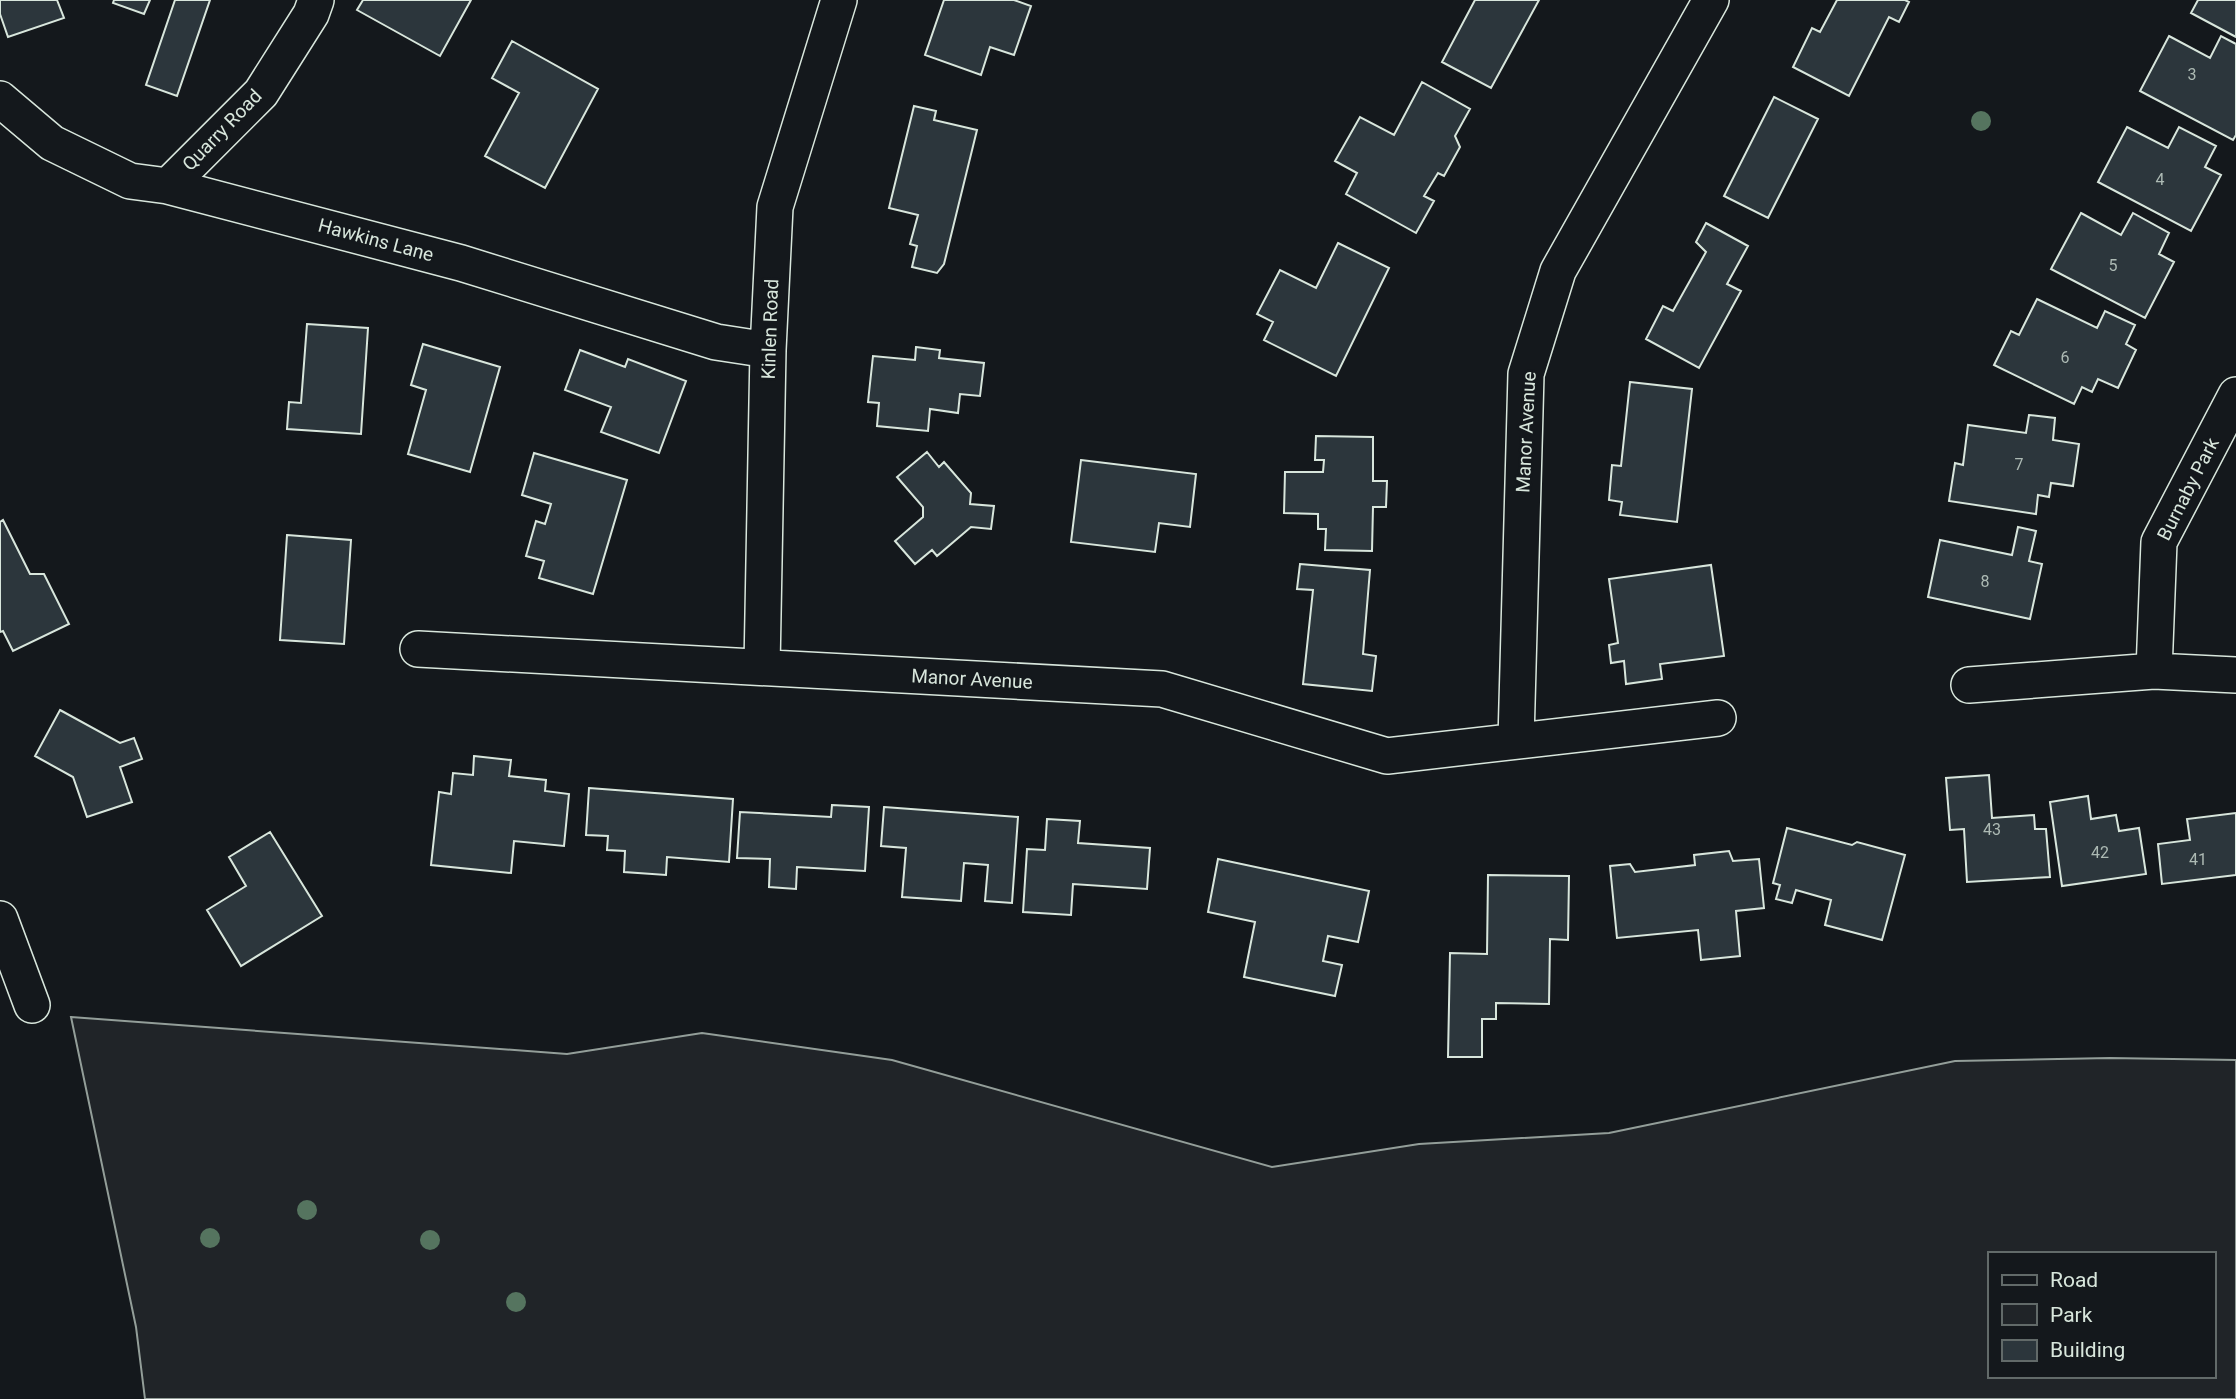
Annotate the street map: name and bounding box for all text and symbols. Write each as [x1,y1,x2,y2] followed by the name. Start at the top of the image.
[2188,65,2197,84] house number: 3
[178,85,266,175] street label: Quarry Road
[2156,170,2165,189] house number: 4
[316,214,436,266] street label: Hawkins Lane
[2109,256,2118,275] house number: 5
[757,278,783,380] street label: Kinlen Road
[2061,348,2070,367] house number: 6
[1511,371,1541,493] street label: Manor Avenue
[2152,433,2224,544] street label: Burnaby Park
[2015,455,2024,474] house number: 7
[1981,572,1990,591] house number: 8
[911,664,1033,694] street label: Manor Avenue
[1983,820,2001,839] house number: 43
[2091,843,2109,862] house number: 42
[2189,850,2207,869] house number: 41
[1988,1252,2215,1378] legend
[2050,1268,2098,1292] text: Road
[2050,1303,2093,1327] text: Park
[2050,1338,2125,1362] text: Building

